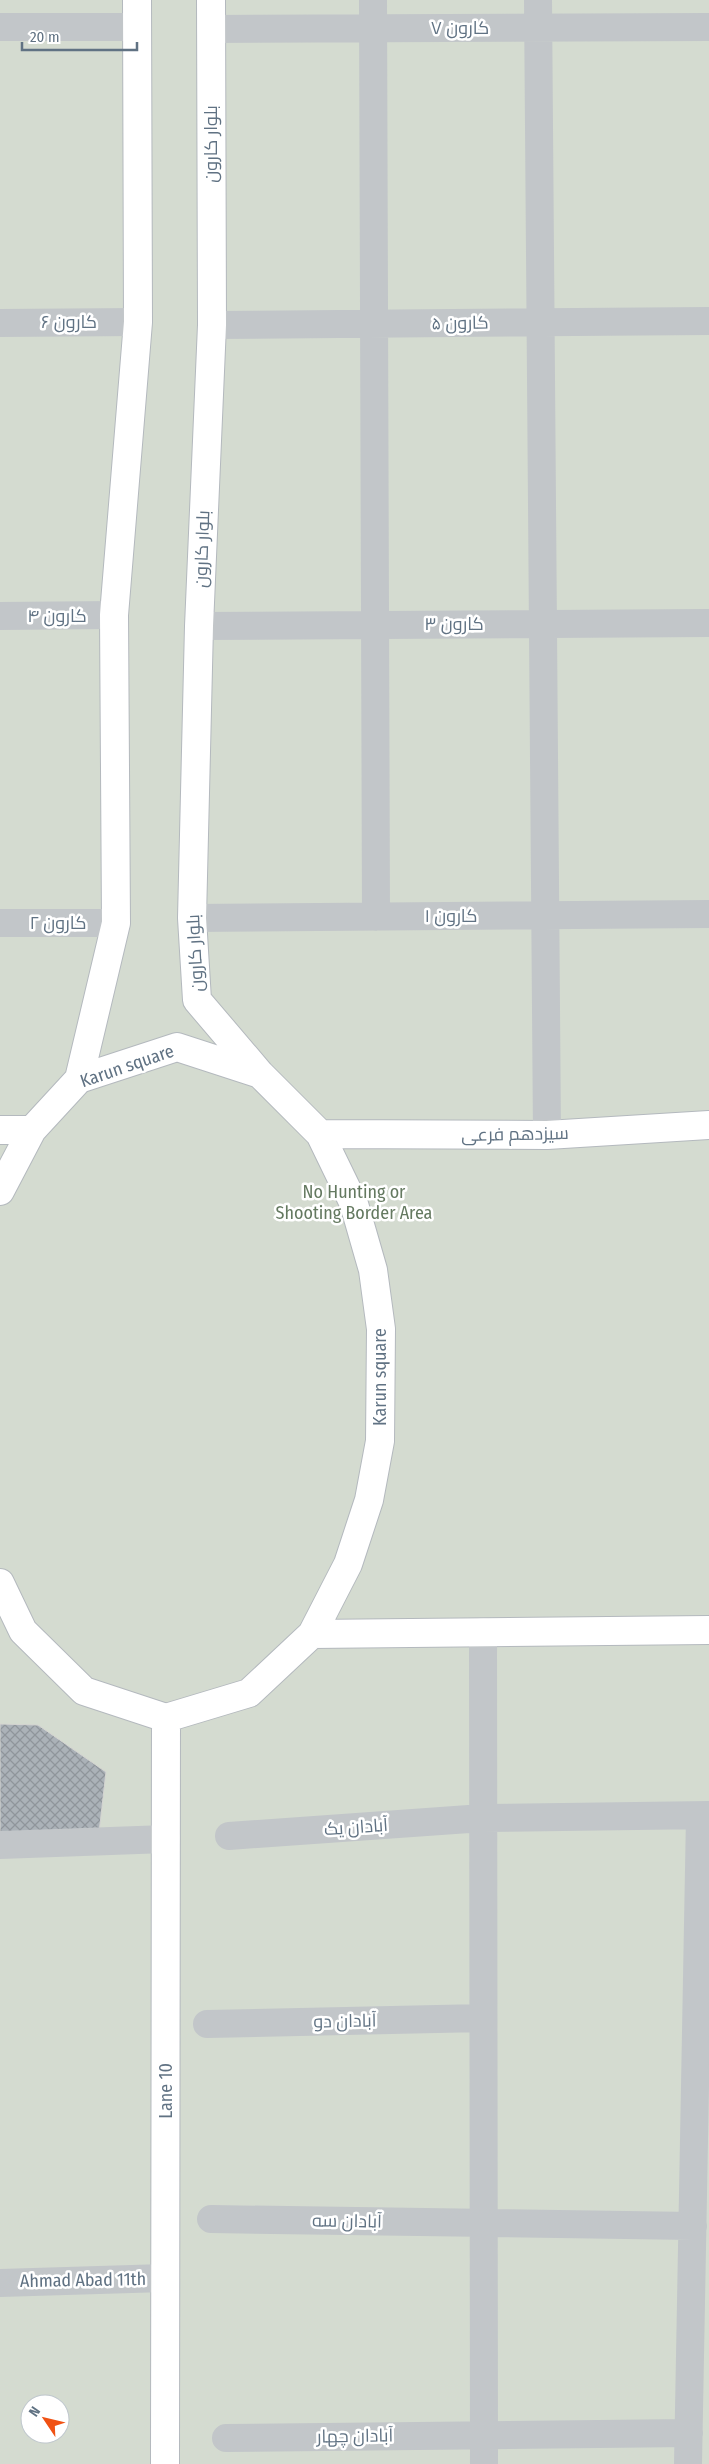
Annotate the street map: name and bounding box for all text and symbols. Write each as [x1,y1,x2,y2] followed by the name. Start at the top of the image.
[431,17,489,39] street label: کارون ۷
[22,20,138,52] scale bar
[30,28,60,46] text: 20 m
[200,105,222,183] street label: بلوار کارون
[41,311,97,333] street label: کارون ۶
[431,312,489,334] street label: کارون ۵
[190,510,214,588] street label: بلوار کارون
[27,605,87,627] street label: کارون ۴
[424,613,484,635] street label: کارون ۳
[425,905,477,927] street label: کارون ۱
[30,912,86,934] street label: کارون ۲
[182,914,208,992] street label: بلوار کارون
[77,1040,177,1092] street label: Karun square
[461,1122,569,1147] street label: سیزدهم فرعی
[276,1181,433,1224] park label: No Hunting or Shooting Border Area
[369,1328,391,1426] street label: Karun square
[323,1814,389,1840] street label: آبادان یک
[313,2009,377,2033] street label: آبادان دو
[155,2063,177,2119] street label: Lane 10
[312,2209,382,2233] street label: آبادان سه
[20,2268,146,2292] street label: Ahmad Abad 11th
[20,2394,70,2444] north arrow
[25,2404,44,2420] text: N
[315,2424,394,2449] street label: آبادان چهار

